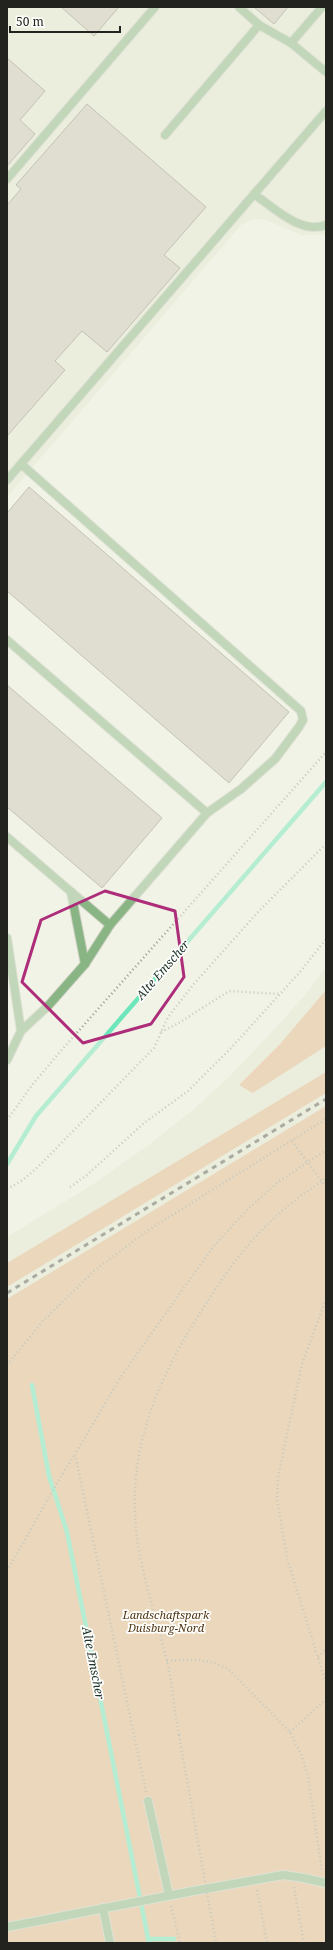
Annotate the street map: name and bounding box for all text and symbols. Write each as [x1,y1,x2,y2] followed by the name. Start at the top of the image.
[10,8,120,34] scale bar
[16,13,44,30] text: 50 m
[131,936,194,1004] water label: Alte Emscher
[122,1607,210,1635] park label: Landschaftspark Duisburg-Nord
[78,1624,109,1701] water label: Alte Emscher

